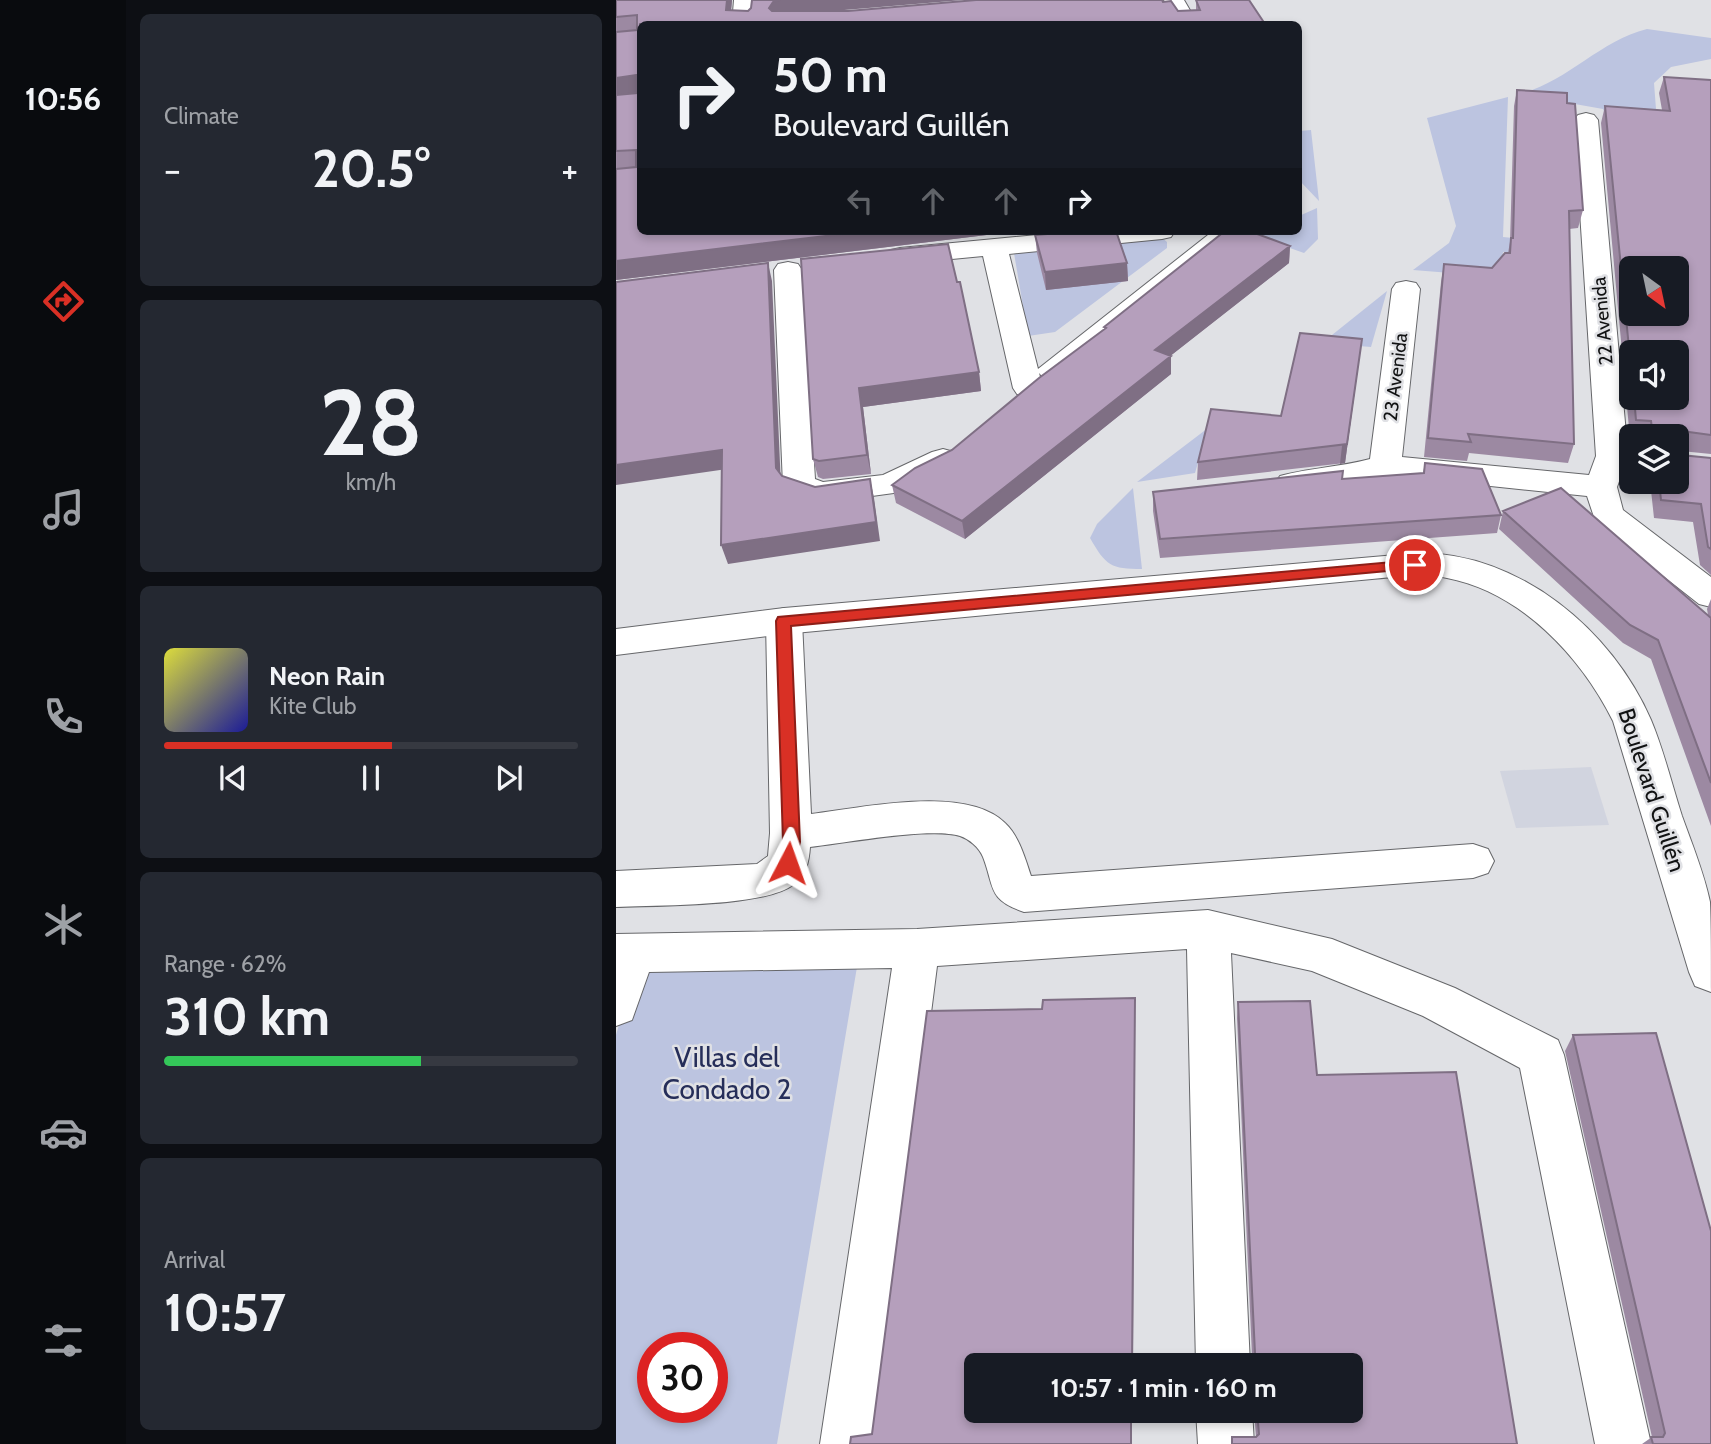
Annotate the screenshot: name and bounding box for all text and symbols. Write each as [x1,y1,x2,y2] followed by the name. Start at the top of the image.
[773,45,888,104] text: 50 m
[658,49,749,140] icon: right
[25,79,101,118] text: 10:56
[164,102,239,130] text: Climate
[773,105,1010,144] text: Boulevard Guillén
[312,137,430,200] text: 20.5°
[164,146,181,193] text: −
[561,146,578,193] text: +
[841,182,879,220] icon: left
[914,182,952,220] icon: ahead
[987,182,1025,220] icon: ahead
[1060,182,1098,220] icon: right
[1619,256,1689,326] north arrow
[1619,256,1689,494] map controls
[1587,276,1618,366] street label: 22 Avenida
[39,277,88,326] icon: directions
[1379,332,1412,423] street label: 23 Avenida
[1619,340,1689,410] button: sound
[319,367,423,478] text: 28
[1619,424,1689,494] button: layers
[346,468,396,496] text: km/h
[39,485,88,534] icon: music
[1385,535,1445,595] pin
[1396,546,1434,584] icon: arrive
[269,660,385,692] text: Neon Rain
[39,692,88,741] icon: phone
[269,692,356,720] text: Kite Club
[1612,705,1692,875] street label: Boulevard Guillén
[214,759,252,797] icon: previous
[352,759,390,797] icon: pause
[490,759,528,797] icon: next
[751,826,825,900] position arrow
[39,900,88,949] icon: climate
[164,950,287,978] text: Range · 62%
[164,985,330,1048] text: 310 km
[663,1040,791,1106] park label: Villas del Condado 2
[39,1108,88,1157] icon: car
[164,1246,225,1274] text: Arrival
[164,1281,286,1344] text: 10:57
[39,1316,88,1365] icon: filters
[637,1332,728,1423] speed limit sign: 30
[1050,1372,1277,1404] text: 10:57 · 1 min · 160 m

